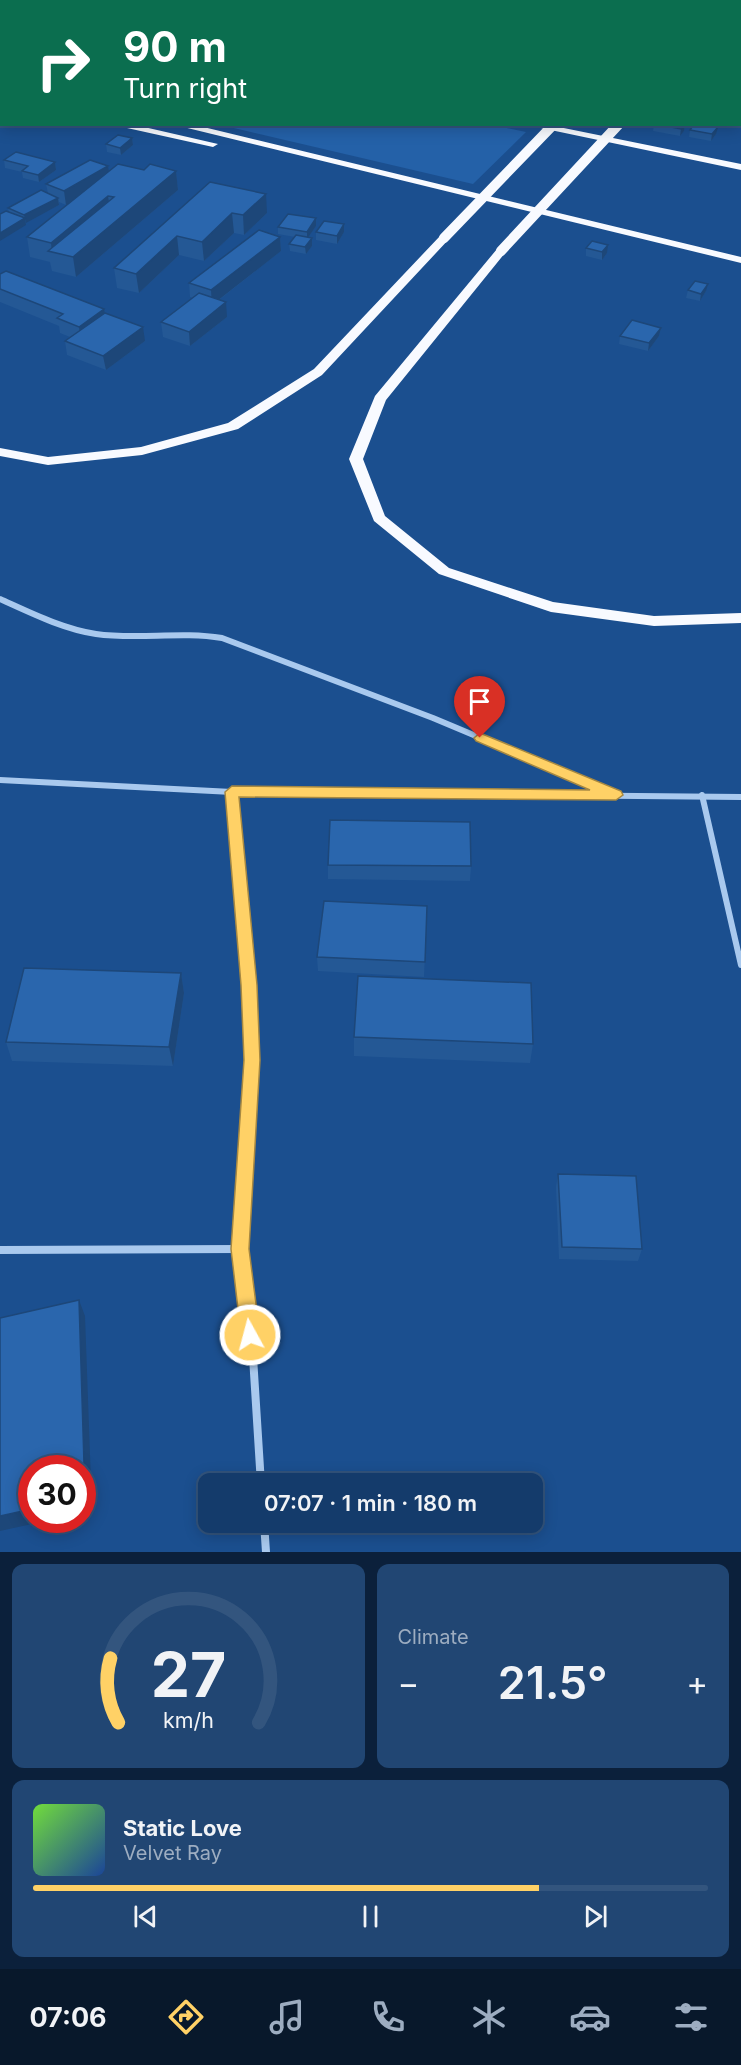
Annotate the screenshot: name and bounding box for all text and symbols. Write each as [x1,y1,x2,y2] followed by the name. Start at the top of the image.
[123,21,227,72] text: 90 m
[24,24,102,102] icon: right
[123,72,247,105] text: Turn right
[454,676,505,738] pin
[463,685,496,718] icon: arrive
[218,1303,282,1367] position arrow
[18,1455,96,1533] speed limit sign: 30
[264,1490,477,1516] text: 07:07 · 1 min · 180 m
[398,1625,469,1649] text: Climate
[150,1637,226,1712] text: 27
[498,1655,608,1710] text: 21.5°
[398,1663,419,1703] text: −
[686,1663,708,1703] text: +
[163,1707,214,1733] text: km/h
[123,1815,242,1841] text: Static Love
[123,1841,222,1865] text: Velvet Ray
[129,1900,162,1933] icon: previous
[354,1900,387,1933] icon: pause
[579,1900,612,1933] icon: next
[165,1996,207,2038] icon: directions
[266,1996,308,2038] icon: music
[367,1996,409,2038] icon: phone
[468,1996,510,2038] icon: climate
[569,1996,611,2038] icon: car
[670,1996,712,2038] icon: filters
[29,2001,107,2034] text: 07:06

